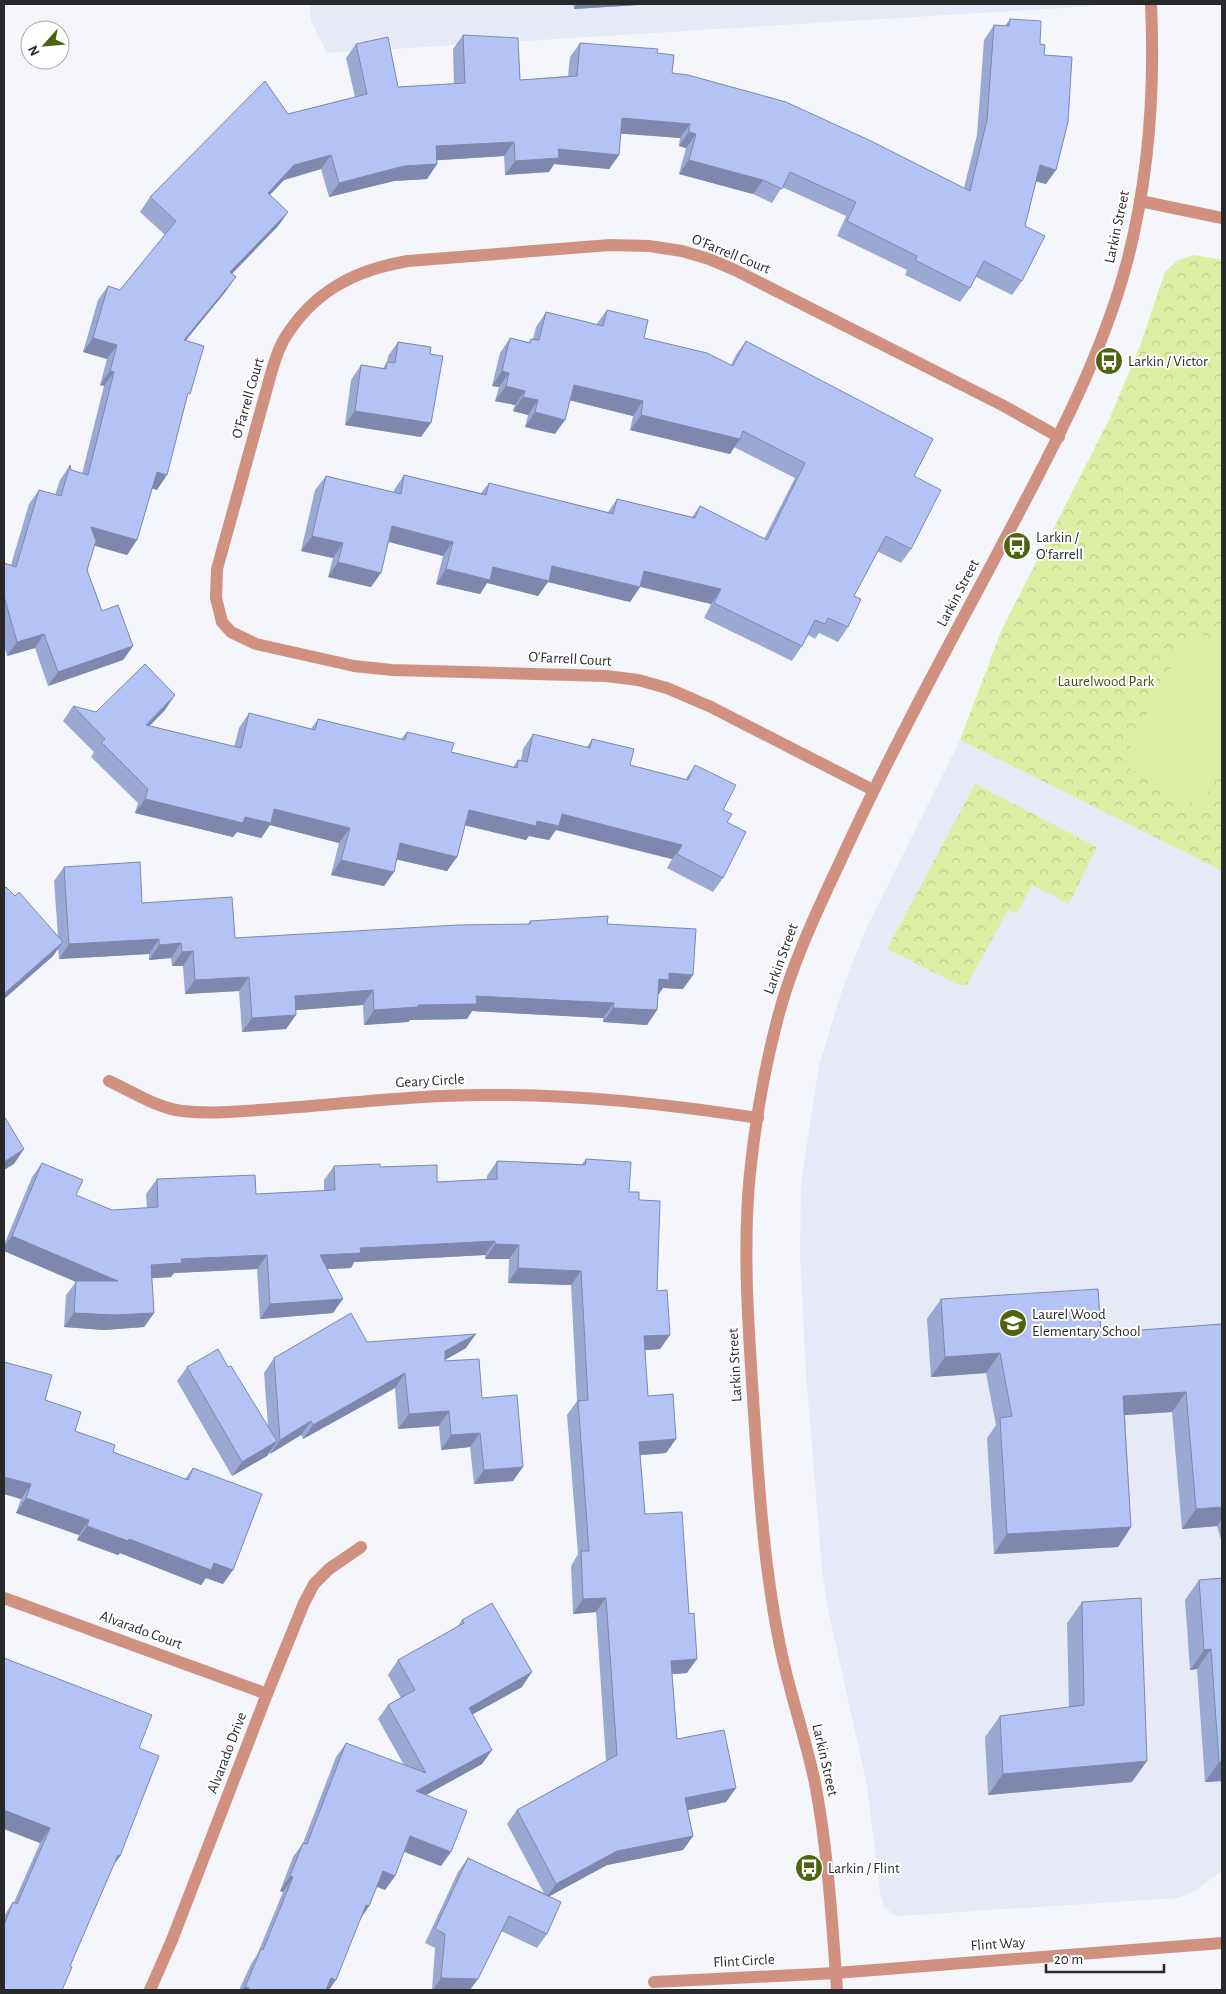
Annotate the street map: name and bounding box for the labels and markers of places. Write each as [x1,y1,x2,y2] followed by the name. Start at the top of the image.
[1094,346,1124,376] bus stop icon: Larkin / Victor
[1128,354,1208,369] place label: Larkin / Victor
[1036,530,1083,562] place label: Larkin / O'farrell
[1002,531,1032,561] bus stop icon: Larkin / O'farrell
[1032,1307,1141,1339] place label: Laurel Wood Elementary School
[998,1308,1028,1338] school or university icon: Laurel Wood Elementary School
[794,1853,824,1883] bus stop icon: Larkin / Flint
[828,1861,900,1876] place label: Larkin / Flint

